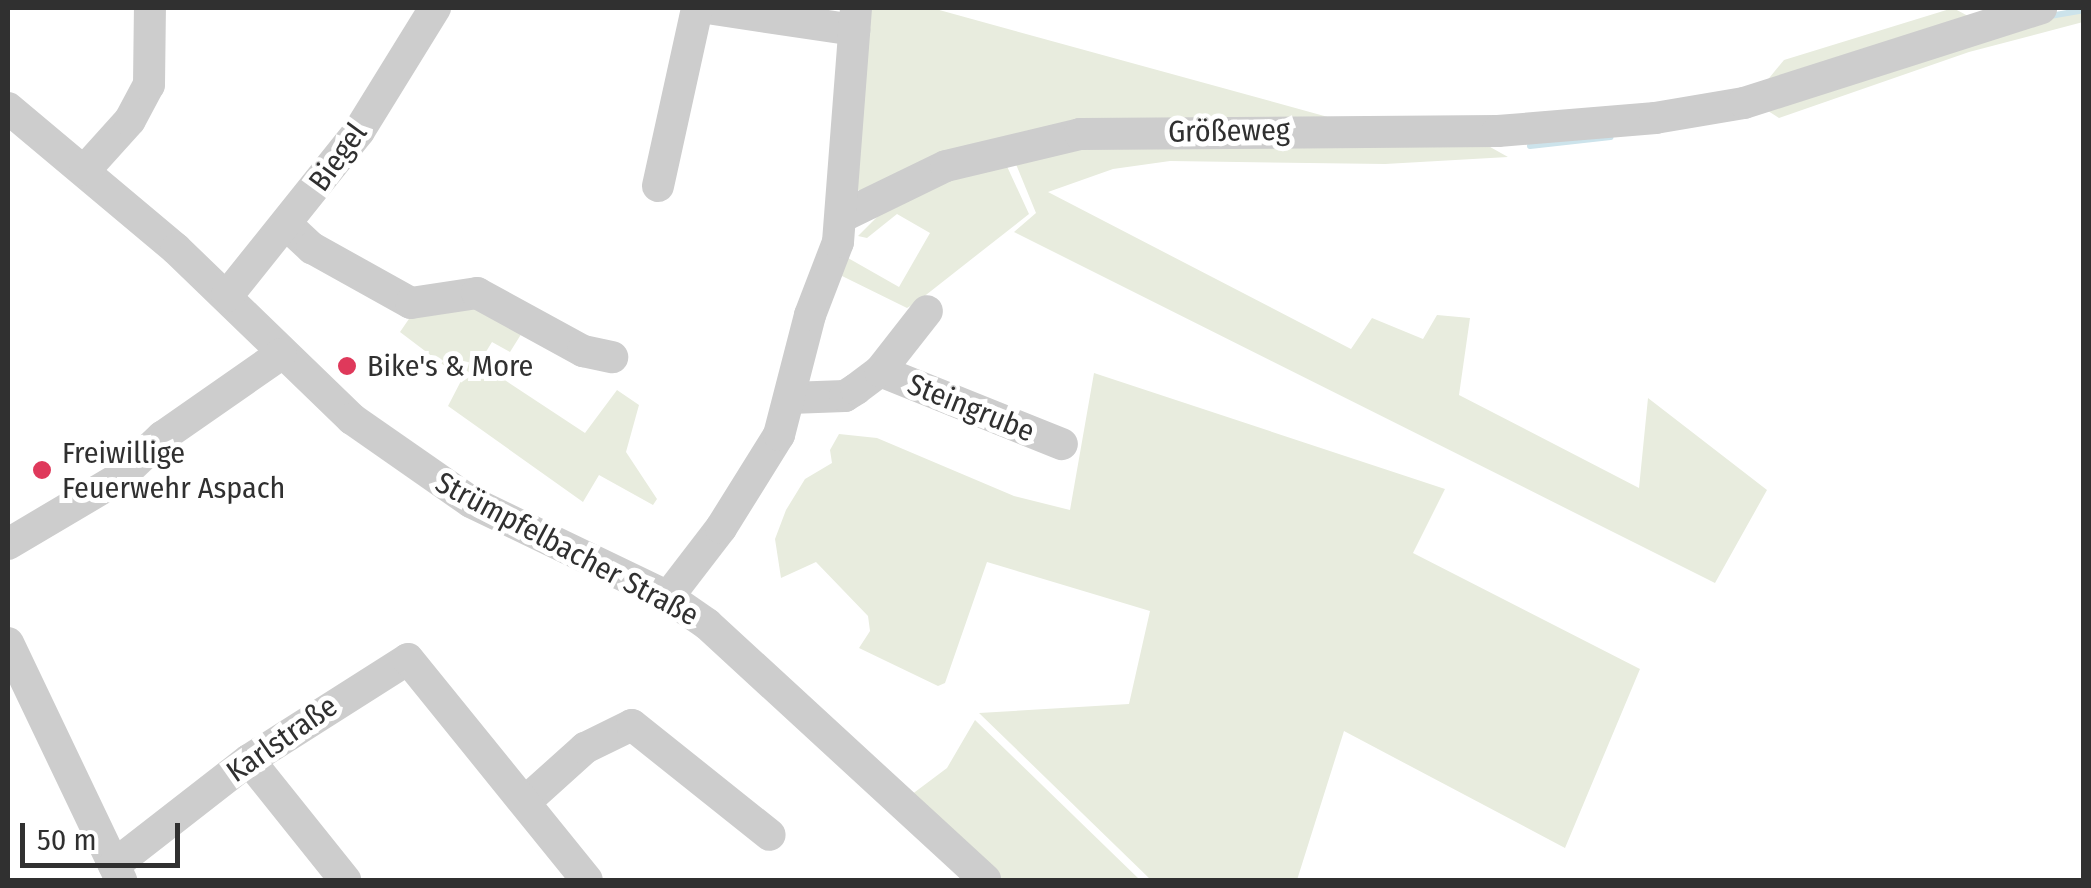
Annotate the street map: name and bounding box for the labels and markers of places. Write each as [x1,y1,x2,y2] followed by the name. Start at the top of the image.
[367,348,533,384] place label: Bike's & More
[336,355,358,377] marker: Bike's & More
[62,435,285,506] place label: Freiwillige Feuerwehr Aspach
[31,459,53,481] marker: Freiwillige Feuerwehr Aspach

